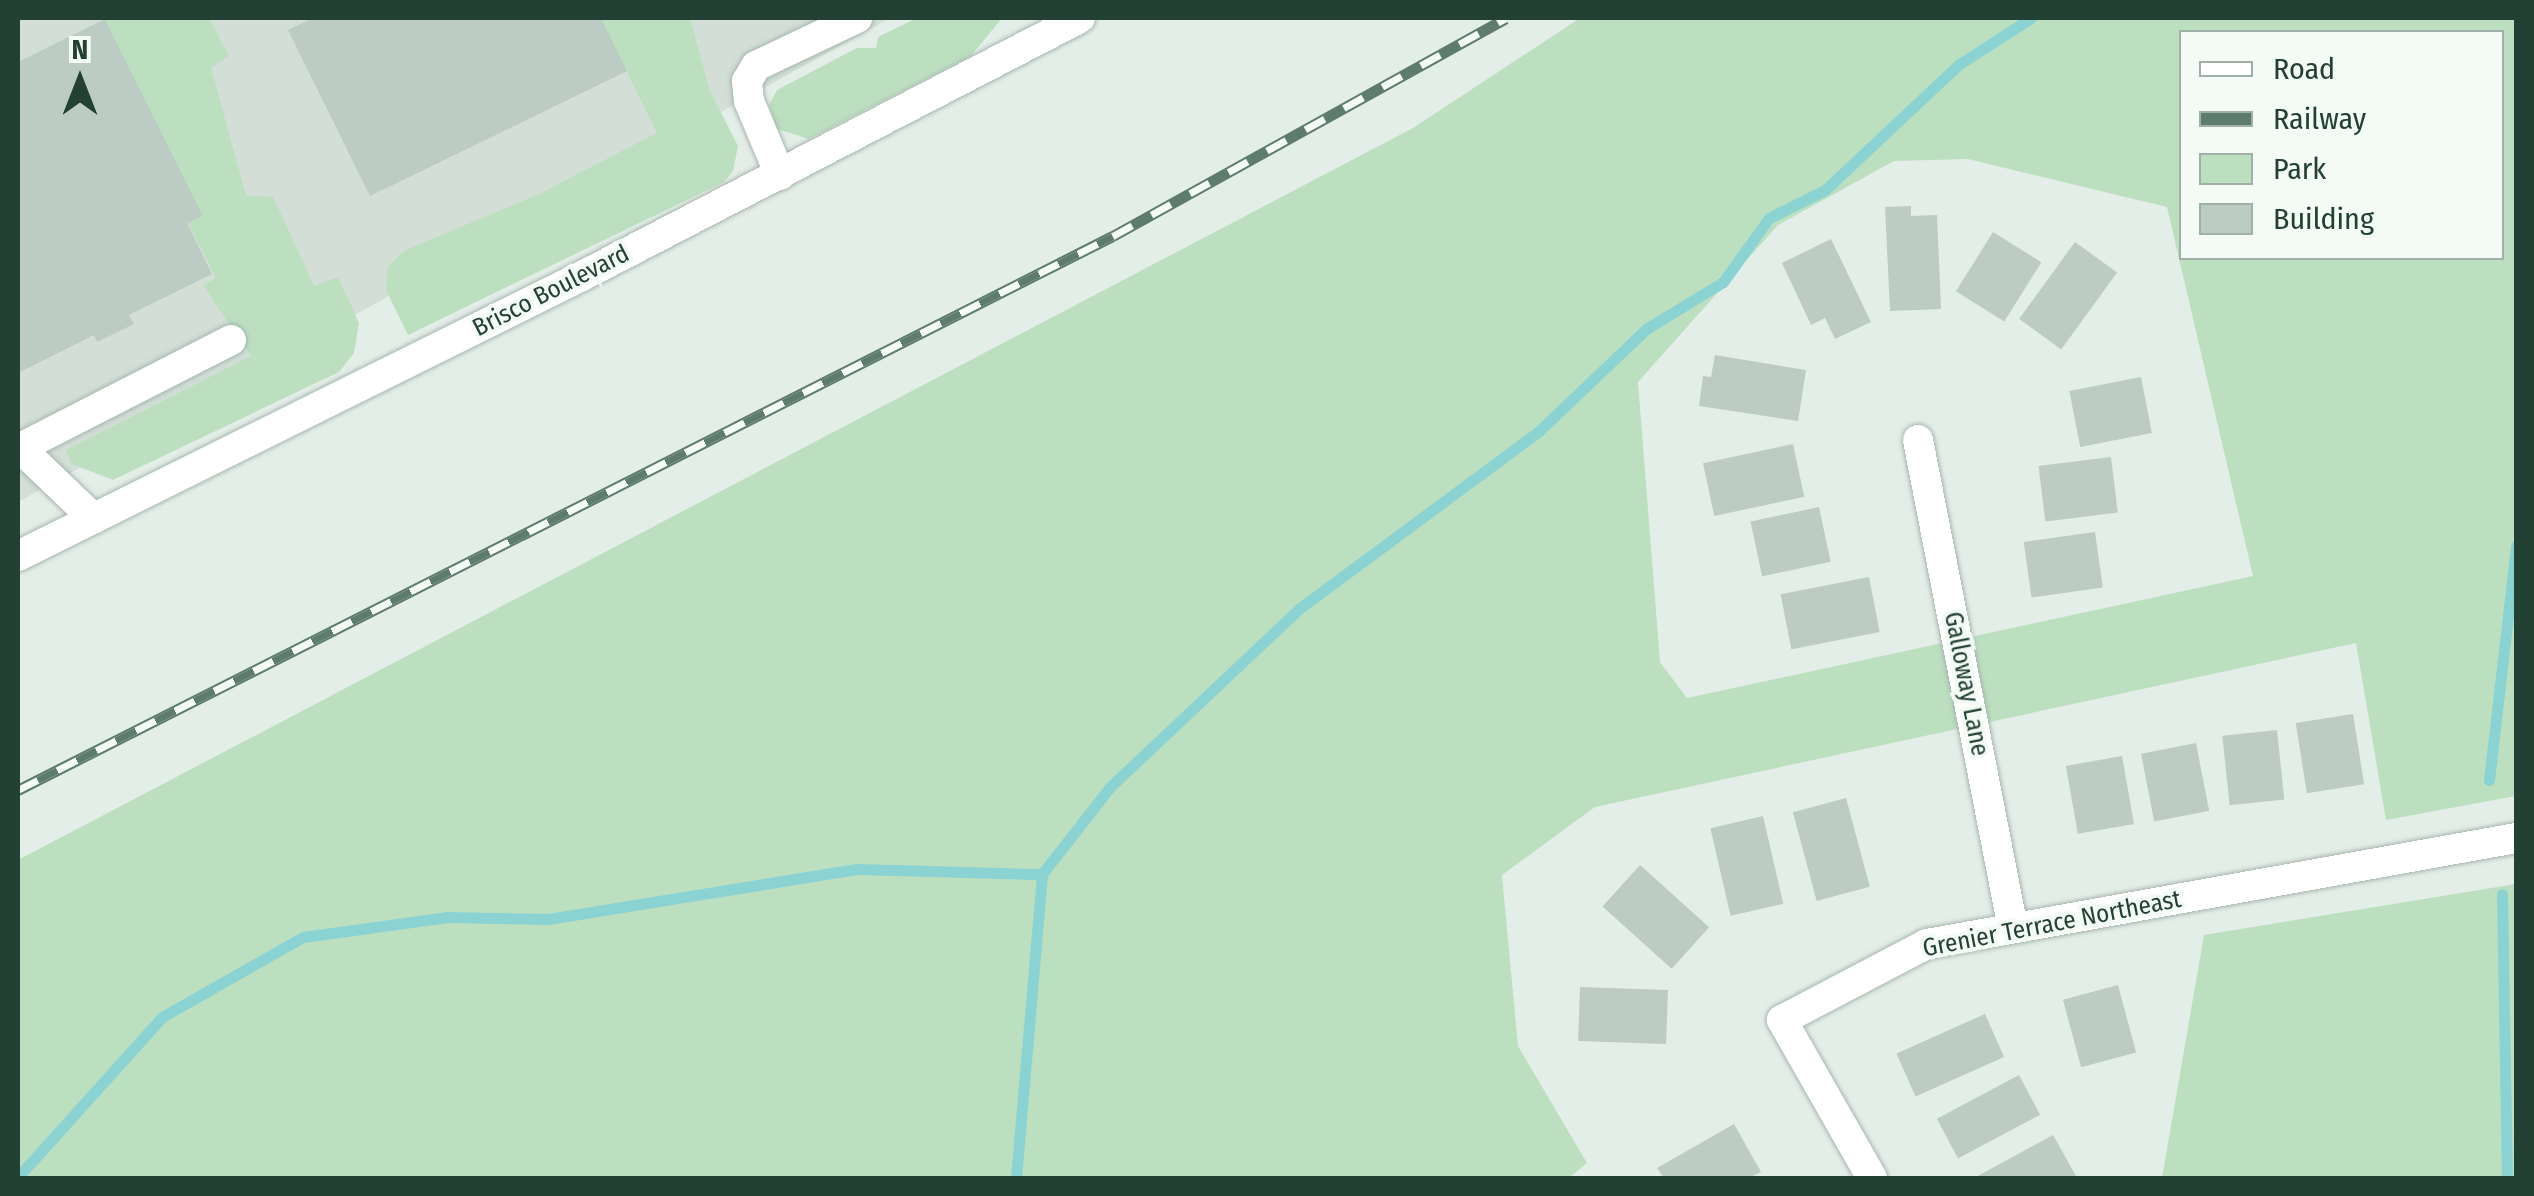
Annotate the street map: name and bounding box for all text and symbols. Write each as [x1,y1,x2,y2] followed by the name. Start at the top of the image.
[30,30,130,130] north arrow
[2179,30,2504,260] legend
[72,33,88,66] text: N
[2273,51,2335,87] text: Road
[2273,101,2366,137] text: Railway
[2273,151,2326,187] text: Park
[2273,201,2374,237] text: Building
[468,239,634,343] street label: Brisco Boulevard
[1937,609,1995,759] street label: Galloway Lane
[1920,884,2184,964] street label: Grenier Terrace Northeast

